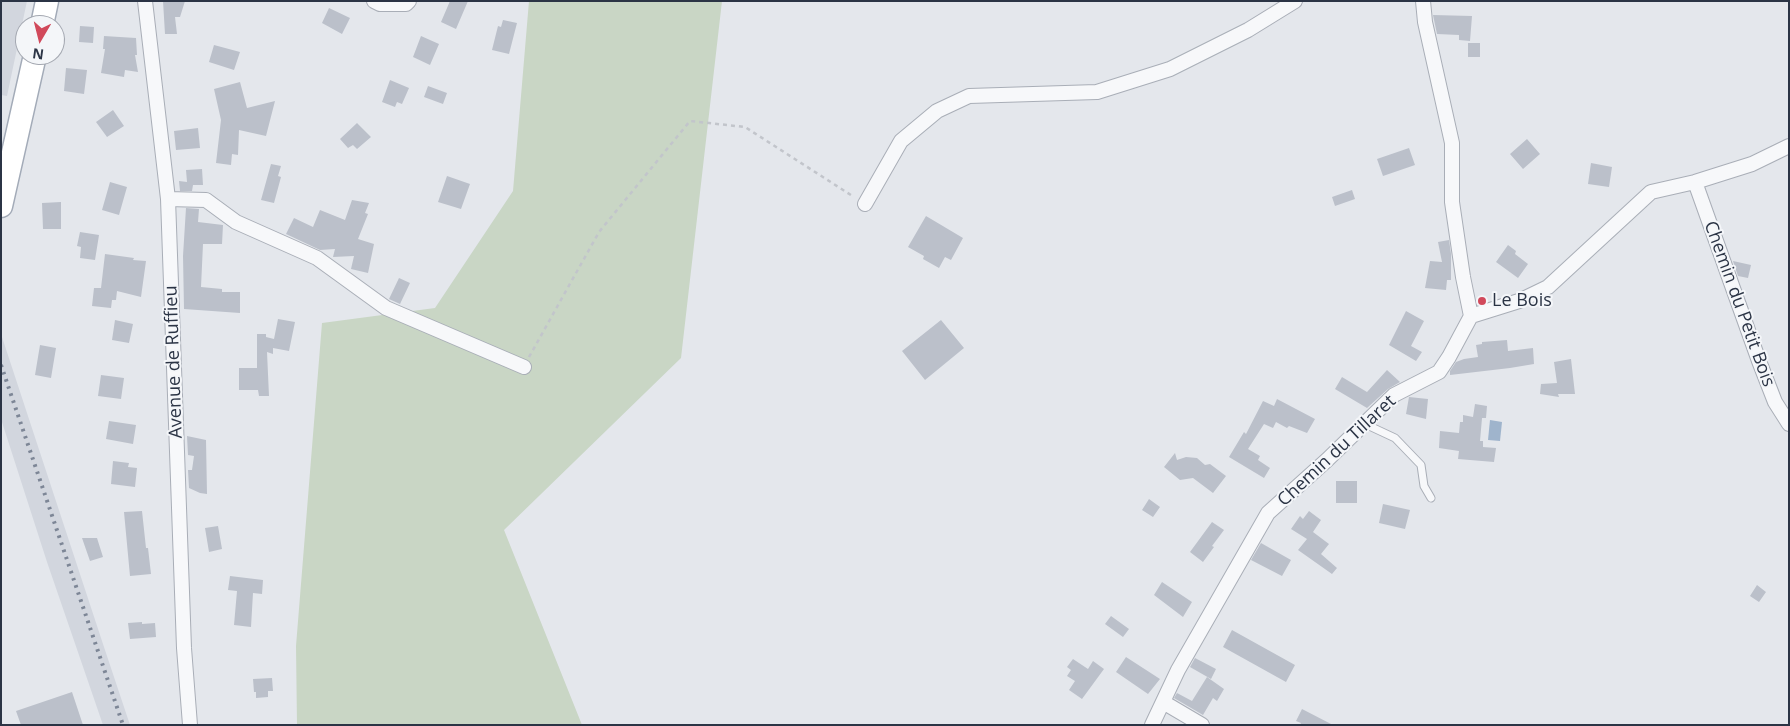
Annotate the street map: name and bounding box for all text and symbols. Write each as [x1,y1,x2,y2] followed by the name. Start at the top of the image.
[15,15,65,65] north arrow
[31,44,45,65] text: N
[1699,218,1779,390] street label: Chemin du Petit Bois
[161,285,187,439] street label: Avenue de Ruffieu
[1492,290,1552,312] place label: Le Bois
[1476,295,1488,307] marker: Le Bois
[1273,391,1401,511] street label: Chemin du Tillaret

